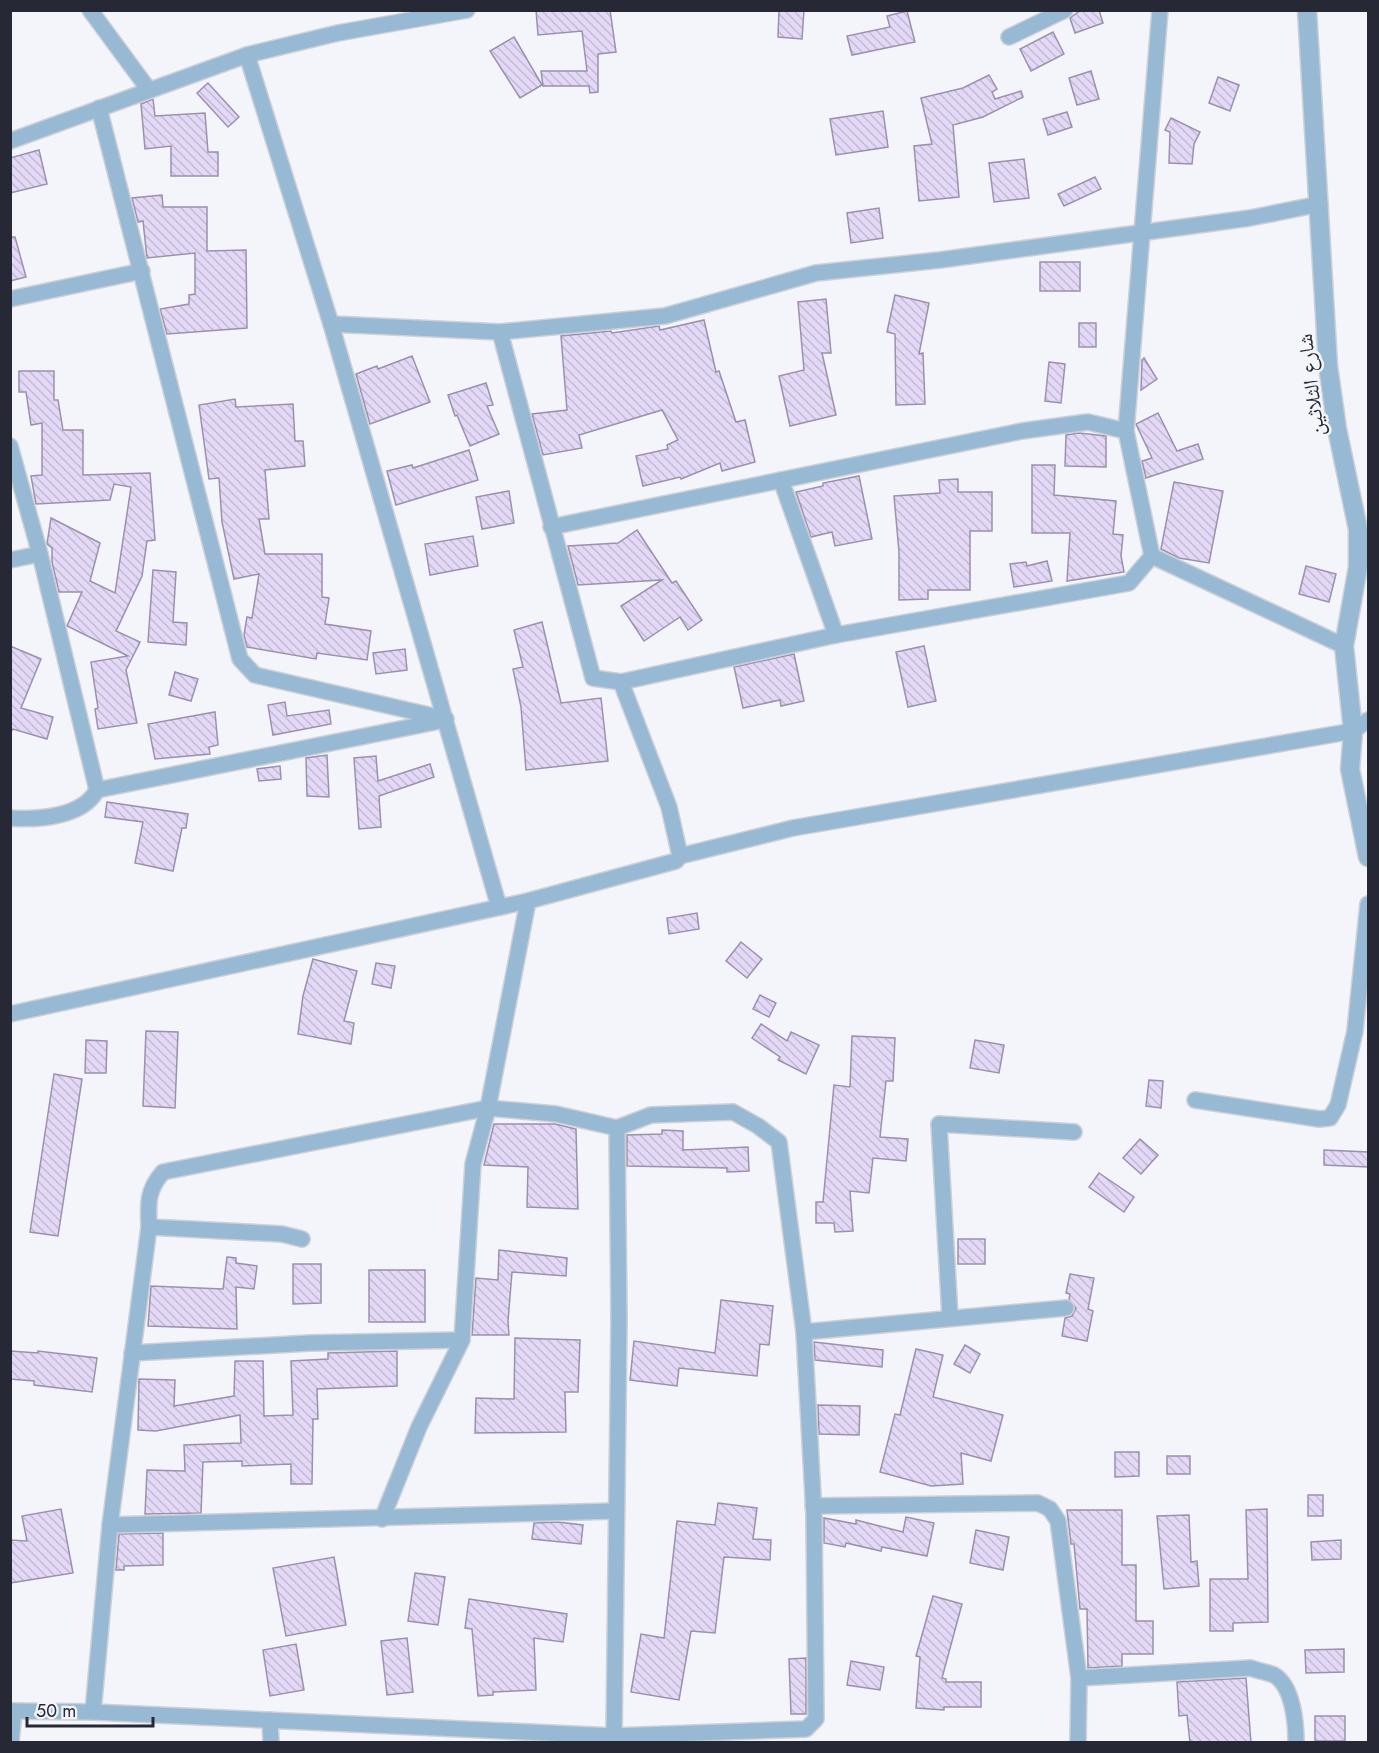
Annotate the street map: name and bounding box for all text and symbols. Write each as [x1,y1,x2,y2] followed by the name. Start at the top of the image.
[1290,332,1332,438] street label: شارع الثلاثين
[27,1690,153,1728] scale bar
[36,1698,76,1724] text: 50 m

